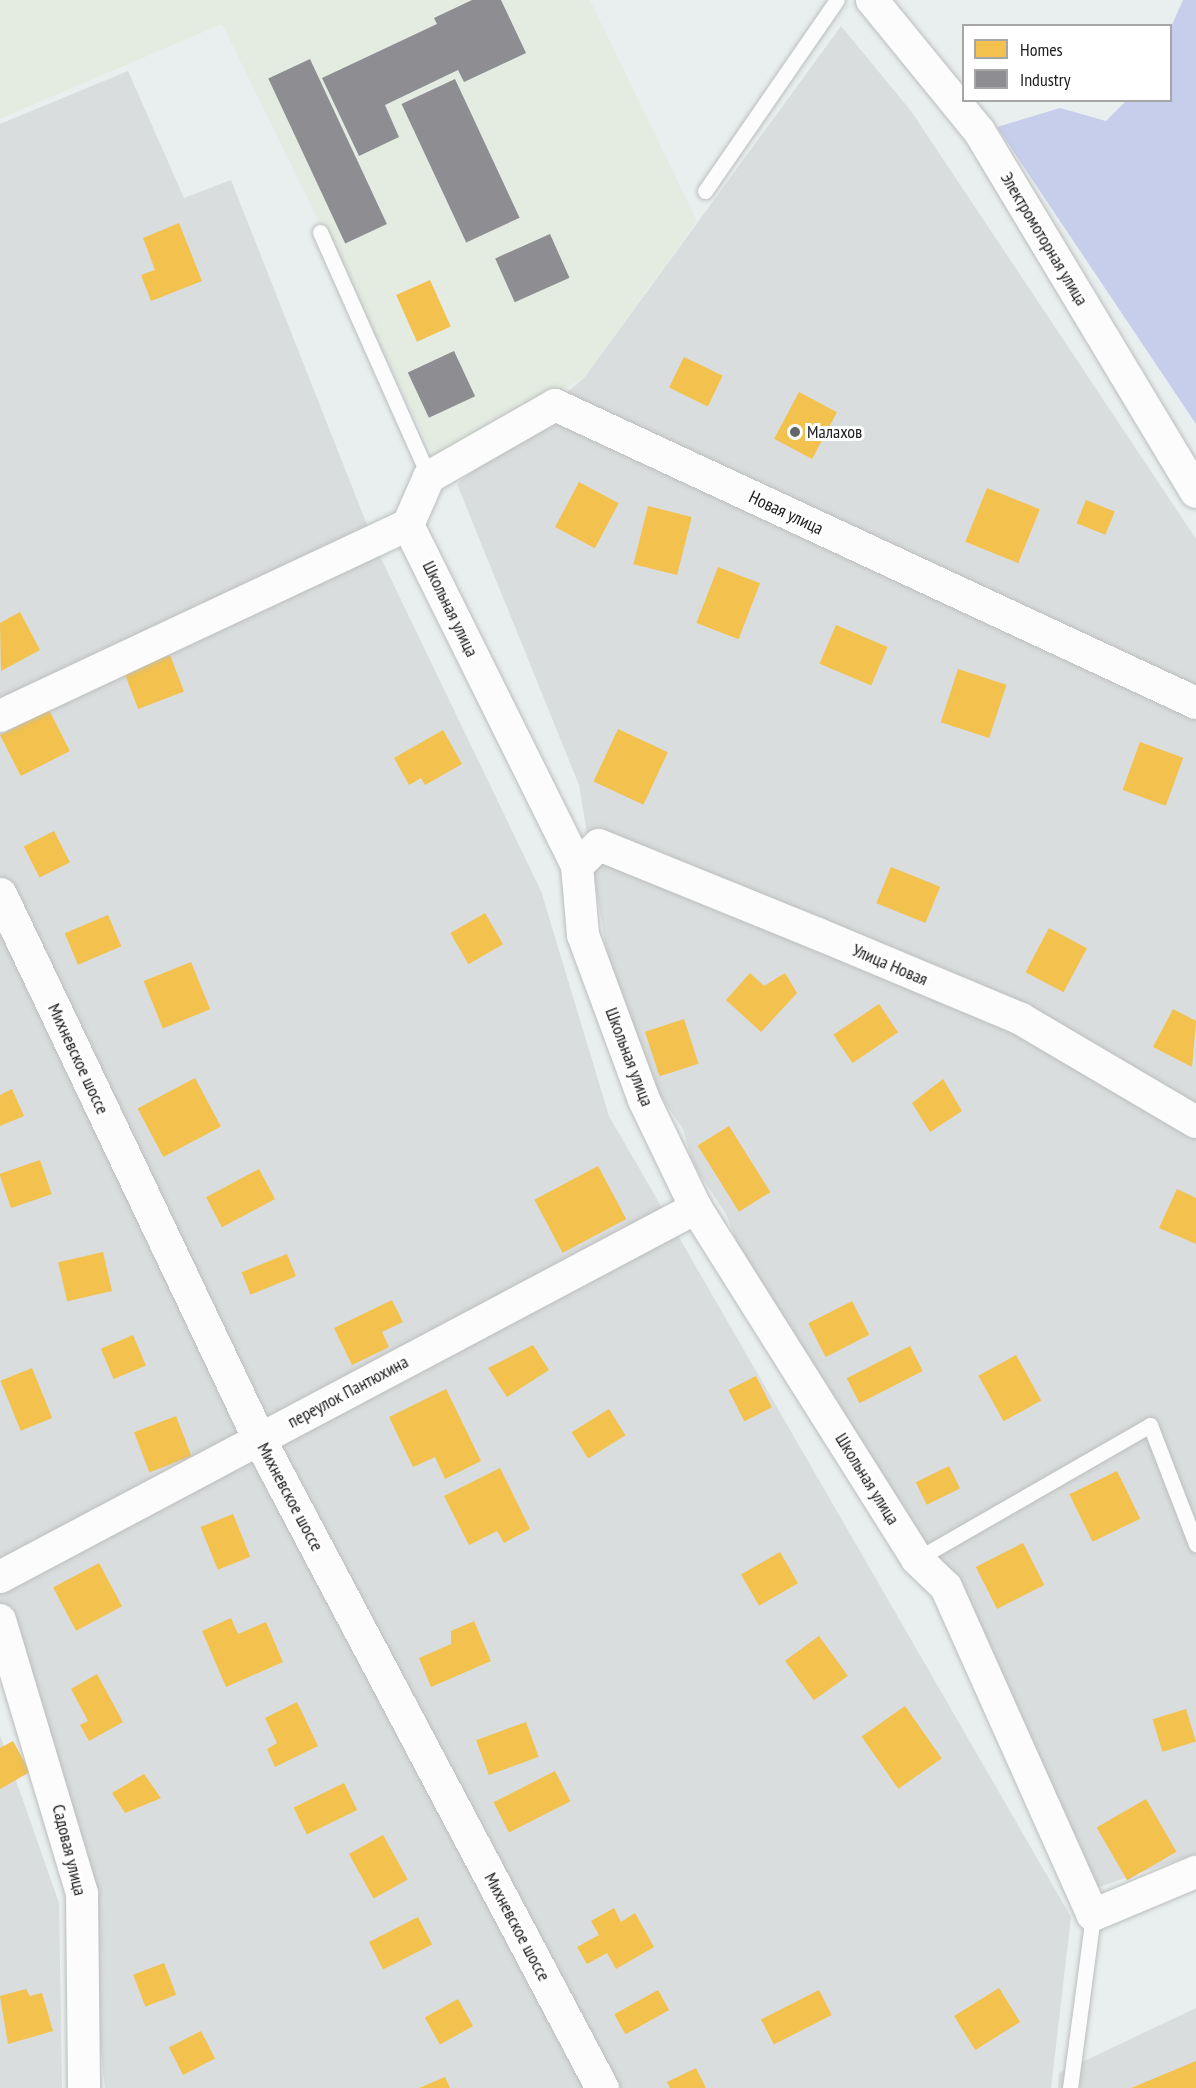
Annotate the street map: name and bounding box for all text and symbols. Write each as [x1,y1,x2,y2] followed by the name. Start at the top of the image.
[962,24,1172,102] legend
[1020,38,1063,61] text: Homes
[1020,68,1070,91] text: Industry
[996,168,1092,310] street label: Электромоторная улица
[807,421,862,443] place label: Малахов
[788,425,802,439] marker: Малахов
[745,486,827,540] street label: Новая улица
[417,558,483,660] street label: Школьная улица
[849,939,931,991] street label: Улица Новая
[43,1000,113,1118] street label: Михневское шоссе
[600,1005,658,1109] street label: Школьная улица
[284,1351,412,1433] street label: переулок Пантюхина
[830,1429,904,1529] street label: Школьная улица
[252,1439,328,1555] street label: Михневское шоссе
[47,1802,91,1898] street label: Садовая улица
[479,1869,555,1985] street label: Михневское шоссе

